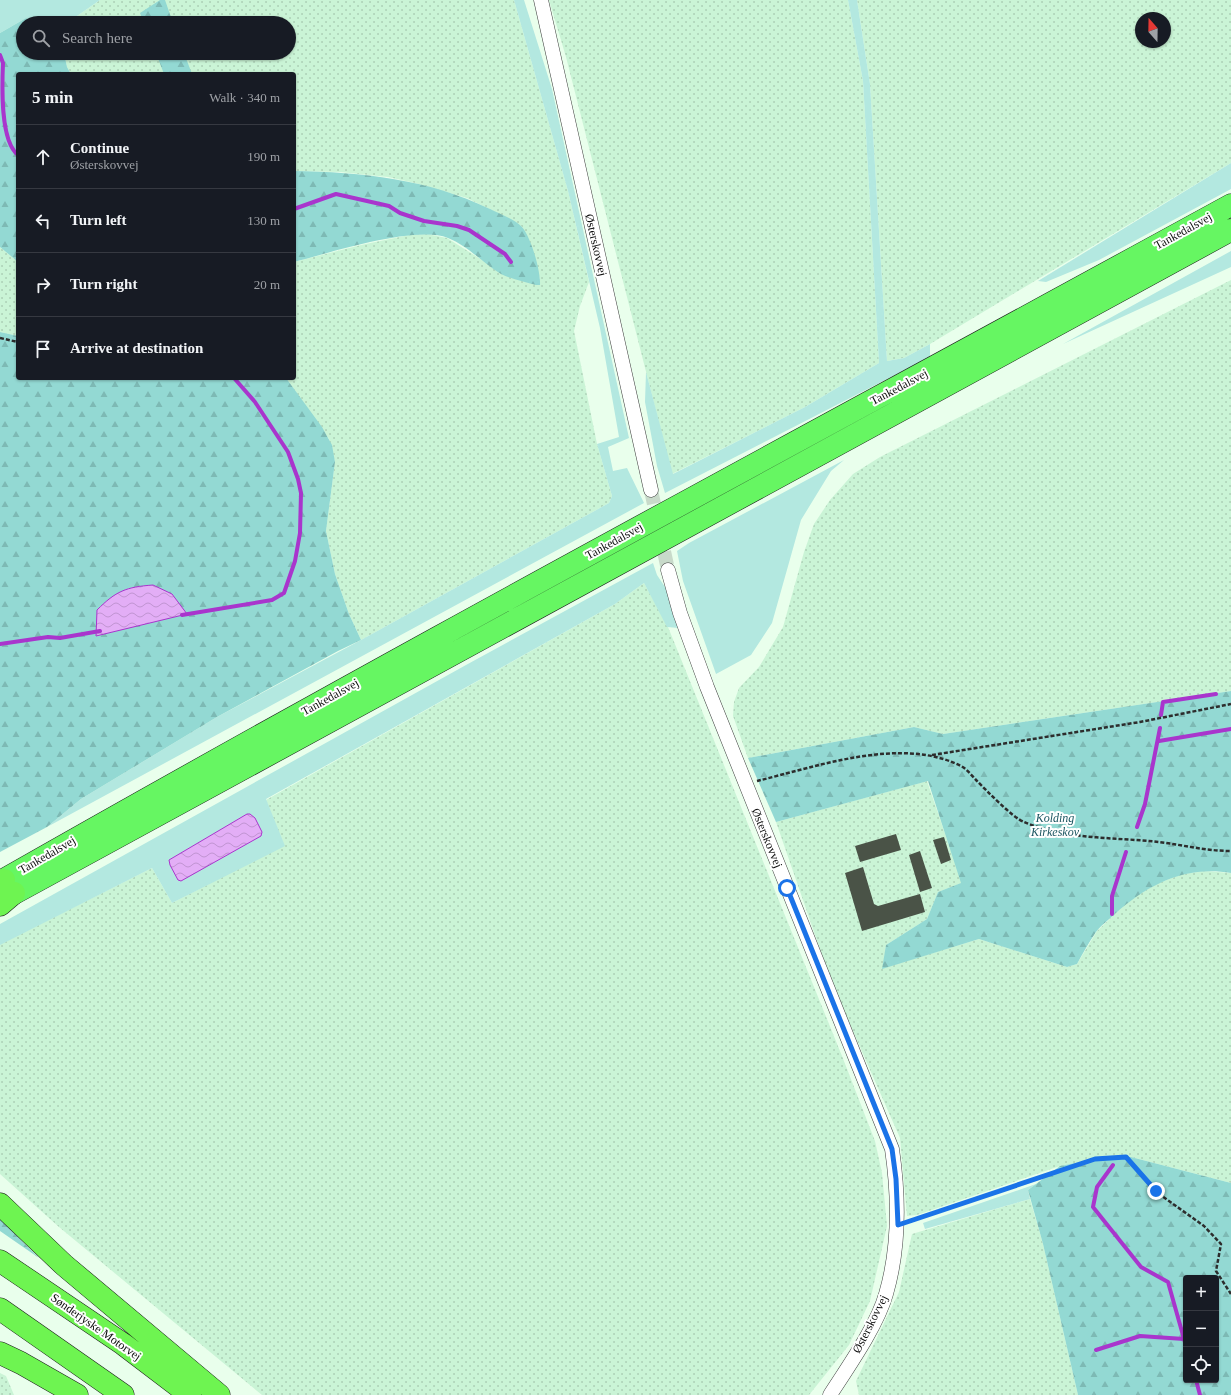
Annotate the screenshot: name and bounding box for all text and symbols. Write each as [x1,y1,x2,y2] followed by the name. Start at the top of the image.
[1135,12,1171,48] north arrow
[16,16,296,60] search box
[30,27,52,49] icon: search
[62,30,132,46] text: Search here
[32,88,73,107] text: 5 min
[209,90,280,105] text: Walk · 340 m
[70,140,129,156] text: Continue
[32,146,54,168] icon: ahead
[247,149,280,164] text: 190 m
[70,157,139,172] text: Østerskovvej
[32,210,54,232] icon: left
[1152,210,1214,252] street label: Tankedalsvej
[70,212,127,228] text: Turn left
[247,213,280,228] text: 130 m
[582,213,610,277] street label: Østerskovvej
[32,274,54,296] icon: right
[70,276,137,292] text: Turn right
[254,277,280,292] text: 20 m
[32,338,54,360] icon: arrive
[70,340,203,356] text: Arrive at destination
[868,366,930,408] street label: Tankedalsvej
[583,520,645,562] street label: Tankedalsvej
[299,676,361,718] street label: Tankedalsvej
[749,806,785,870] street label: Østerskovvej
[1030,811,1080,839] park label: Kolding Kirkeskov
[16,833,78,877] street label: Tankedalsvej
[778,879,796,897] route start
[1147,1182,1165,1200] route end
[1183,1275,1219,1383] map controls
[1183,1275,1219,1311] button: +
[48,1291,144,1363] street label: Sønderjyske Motorvej
[849,1293,891,1355] street label: Østerskovvej
[1183,1311,1219,1347] button: −
[1183,1347,1219,1383] button: locate

